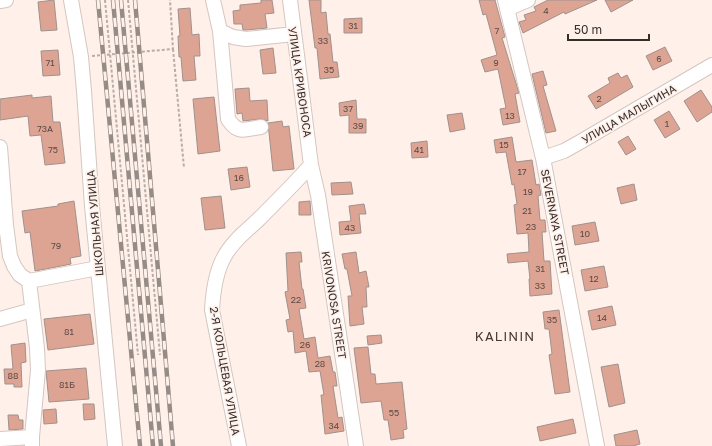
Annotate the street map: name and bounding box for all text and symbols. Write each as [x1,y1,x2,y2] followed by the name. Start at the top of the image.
[543,5,549,16] house number: 4
[568,16,649,42] scale bar
[348,20,358,31] house number: 31
[574,22,602,37] text: 50 m
[495,25,500,36] house number: 7
[286,26,315,139] street label: УЛИЦА КРИВОНОСА
[318,35,328,46] house number: 33
[656,53,662,64] house number: 6
[45,57,55,68] house number: 71
[493,57,499,68] house number: 9
[324,64,334,75] house number: 35
[579,81,679,146] street label: УЛИЦА МАЛЫГИНА
[596,93,602,104] house number: 2
[343,103,353,114] house number: 37
[505,110,515,121] house number: 13
[665,118,670,129] house number: 1
[353,120,363,131] house number: 39
[37,123,53,134] house number: 73А
[499,139,509,150] house number: 15
[48,144,58,155] house number: 75
[414,144,425,155] house number: 41
[517,166,527,177] house number: 17
[539,168,572,276] street label: SEVERNAYA STREET
[83,169,106,277] street label: ШКОЛЬНАЯ УЛИЦА
[234,172,244,183] house number: 16
[523,186,533,197] house number: 19
[522,205,532,216] house number: 21
[526,221,536,232] house number: 23
[345,222,355,233] house number: 43
[580,228,590,239] house number: 10
[51,240,61,251] house number: 79
[320,250,349,360] street label: KRIVONOSA STREET
[535,263,545,274] house number: 31
[589,273,599,284] house number: 12
[535,280,545,291] house number: 33
[291,294,301,305] house number: 22
[208,306,243,437] street label: 2-Я КОЛЬЦЕВАЯ УЛИЦА
[597,312,607,323] house number: 14
[547,314,557,325] house number: 35
[64,326,75,337] house number: 81
[475,328,535,344] district label: KALININ
[300,339,310,350] house number: 26
[315,358,325,369] house number: 28
[8,370,18,381] house number: 88
[59,379,75,390] house number: 81Б
[389,407,399,418] house number: 55
[329,420,340,431] house number: 34

